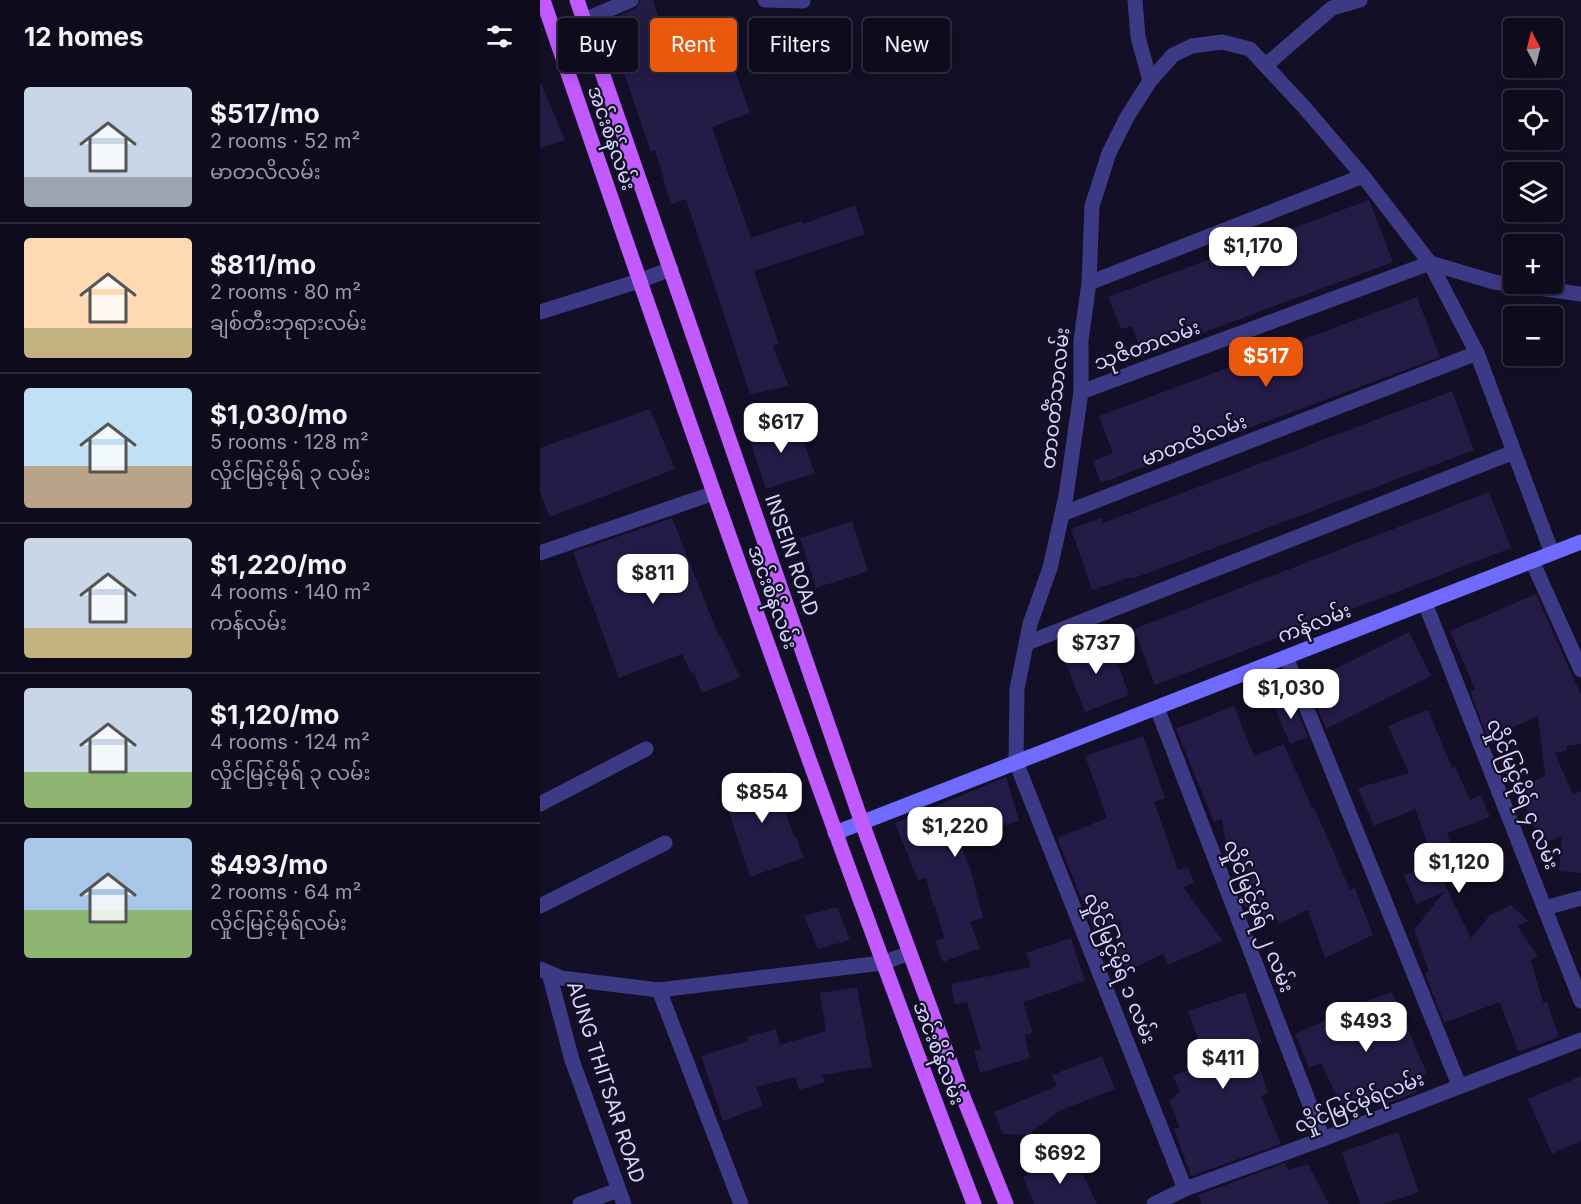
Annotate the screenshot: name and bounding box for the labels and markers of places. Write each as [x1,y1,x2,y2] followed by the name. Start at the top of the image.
[1204,227,1302,278] pin: $1,170
[1230,337,1302,388] pin: $517
[745,403,817,454] pin: $617
[617,554,689,605] pin: $811
[1060,624,1132,675] pin: $737
[1242,669,1340,720] pin: $1,030
[726,773,798,824] pin: $854
[906,807,1004,858] pin: $1,220
[1410,843,1508,894] pin: $1,120
[1330,1002,1402,1053] pin: $493
[1187,1039,1259,1090] pin: $411
[1024,1134,1096,1185] pin: $692

